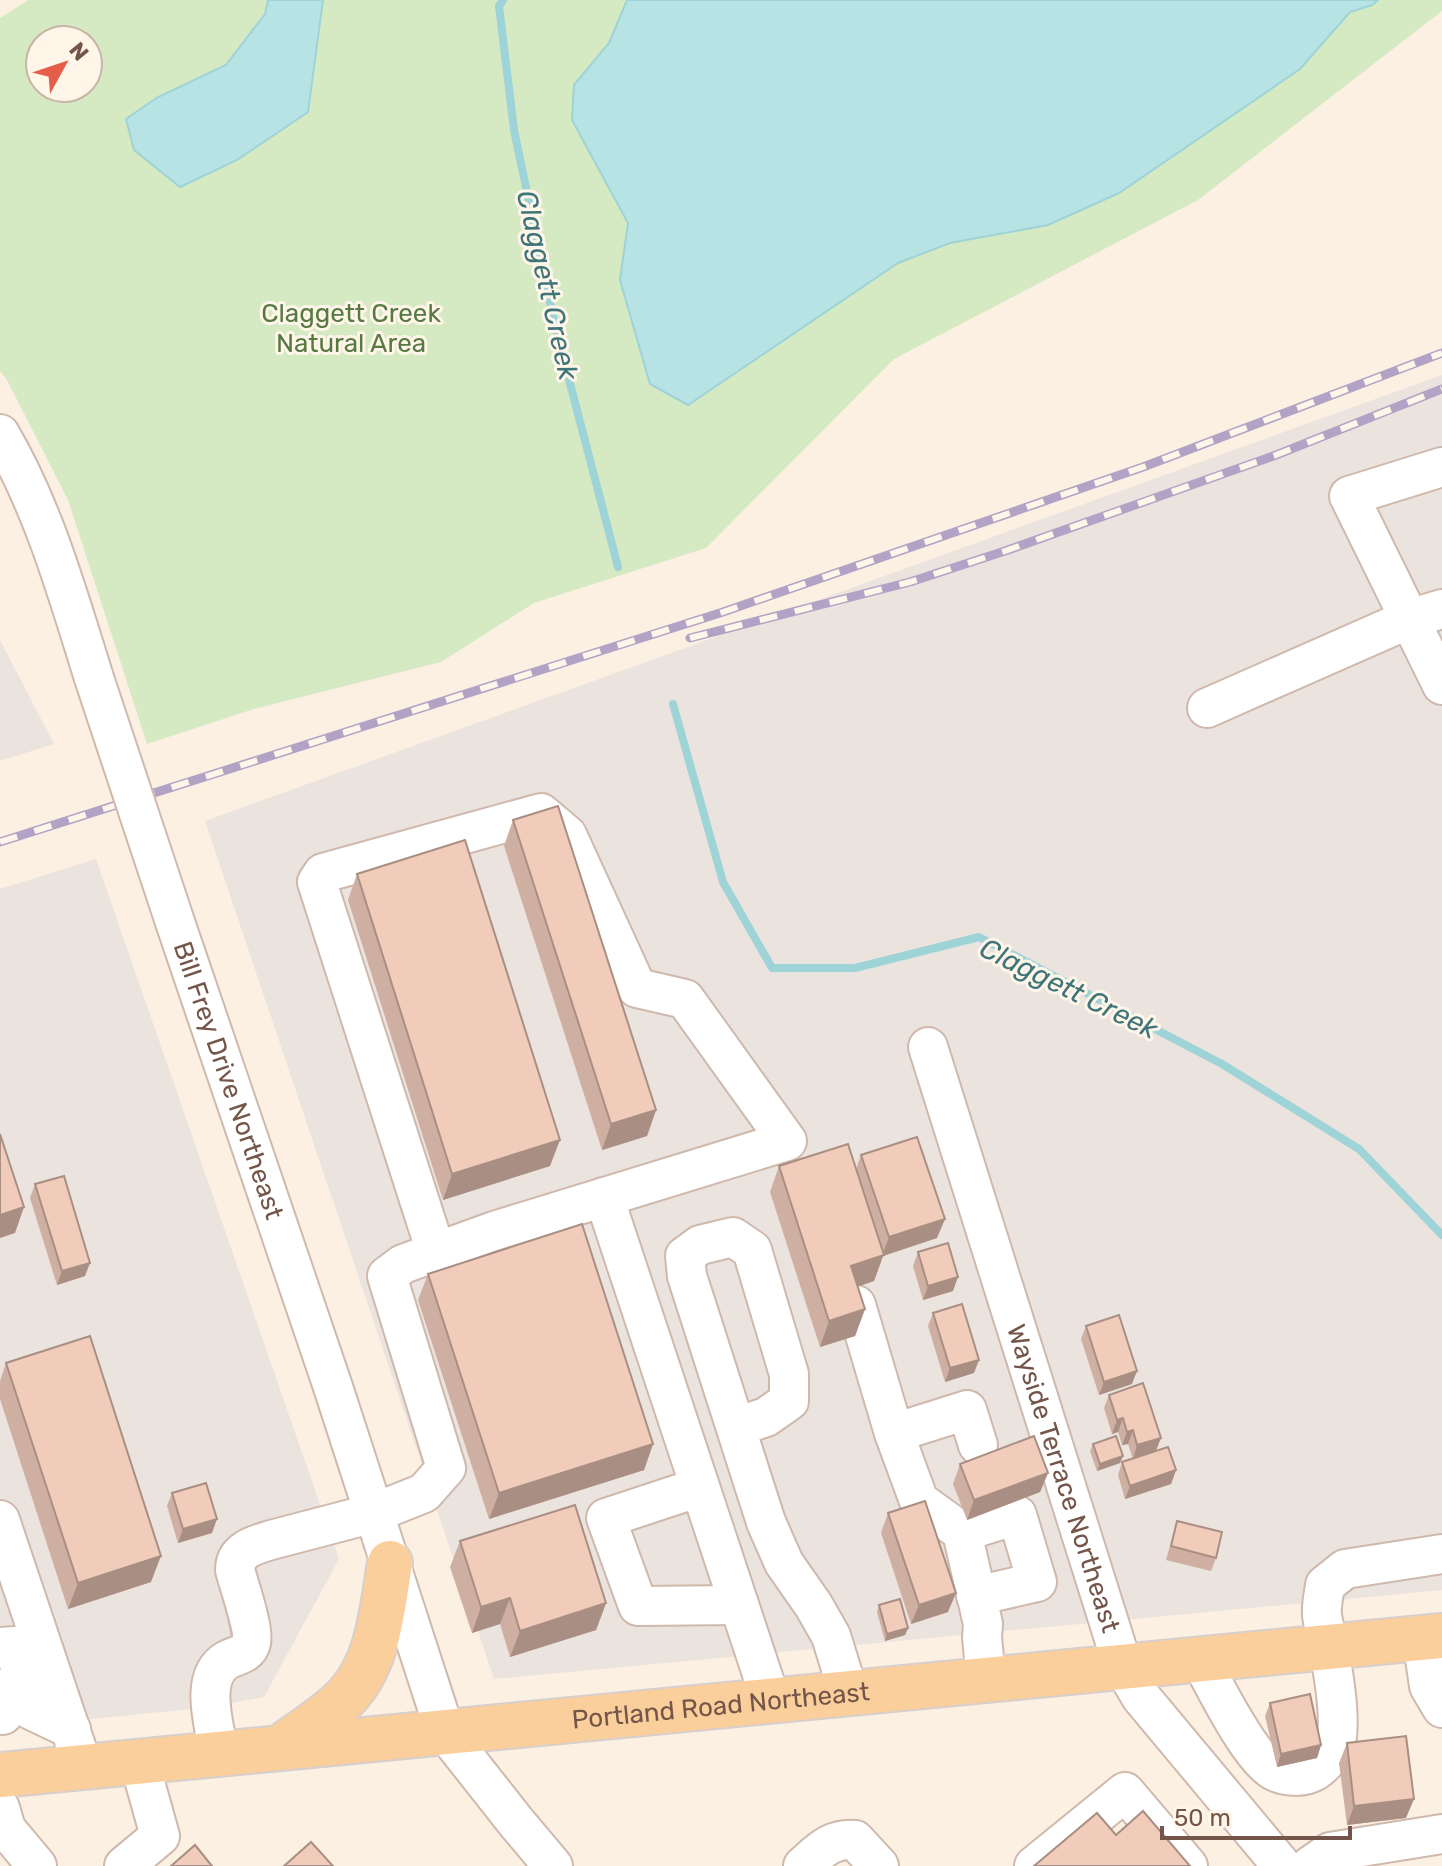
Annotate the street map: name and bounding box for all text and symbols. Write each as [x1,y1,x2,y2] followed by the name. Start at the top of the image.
[24,24,104,104] north arrow
[64,37,94,66] text: N
[510,187,586,384] water label: Claggett Creek
[261,298,441,359] park label: Claggett Creek Natural Area
[974,931,1164,1046] water label: Claggett Creek
[167,937,290,1223] street label: Bill Frey Drive Northeast
[1000,1320,1126,1636] street label: Wayside Terrace Northeast
[570,1676,871,1736] street label: Portland Road Northeast
[1162,1790,1350,1840] scale bar
[1174,1804,1231,1832] text: 50 m

